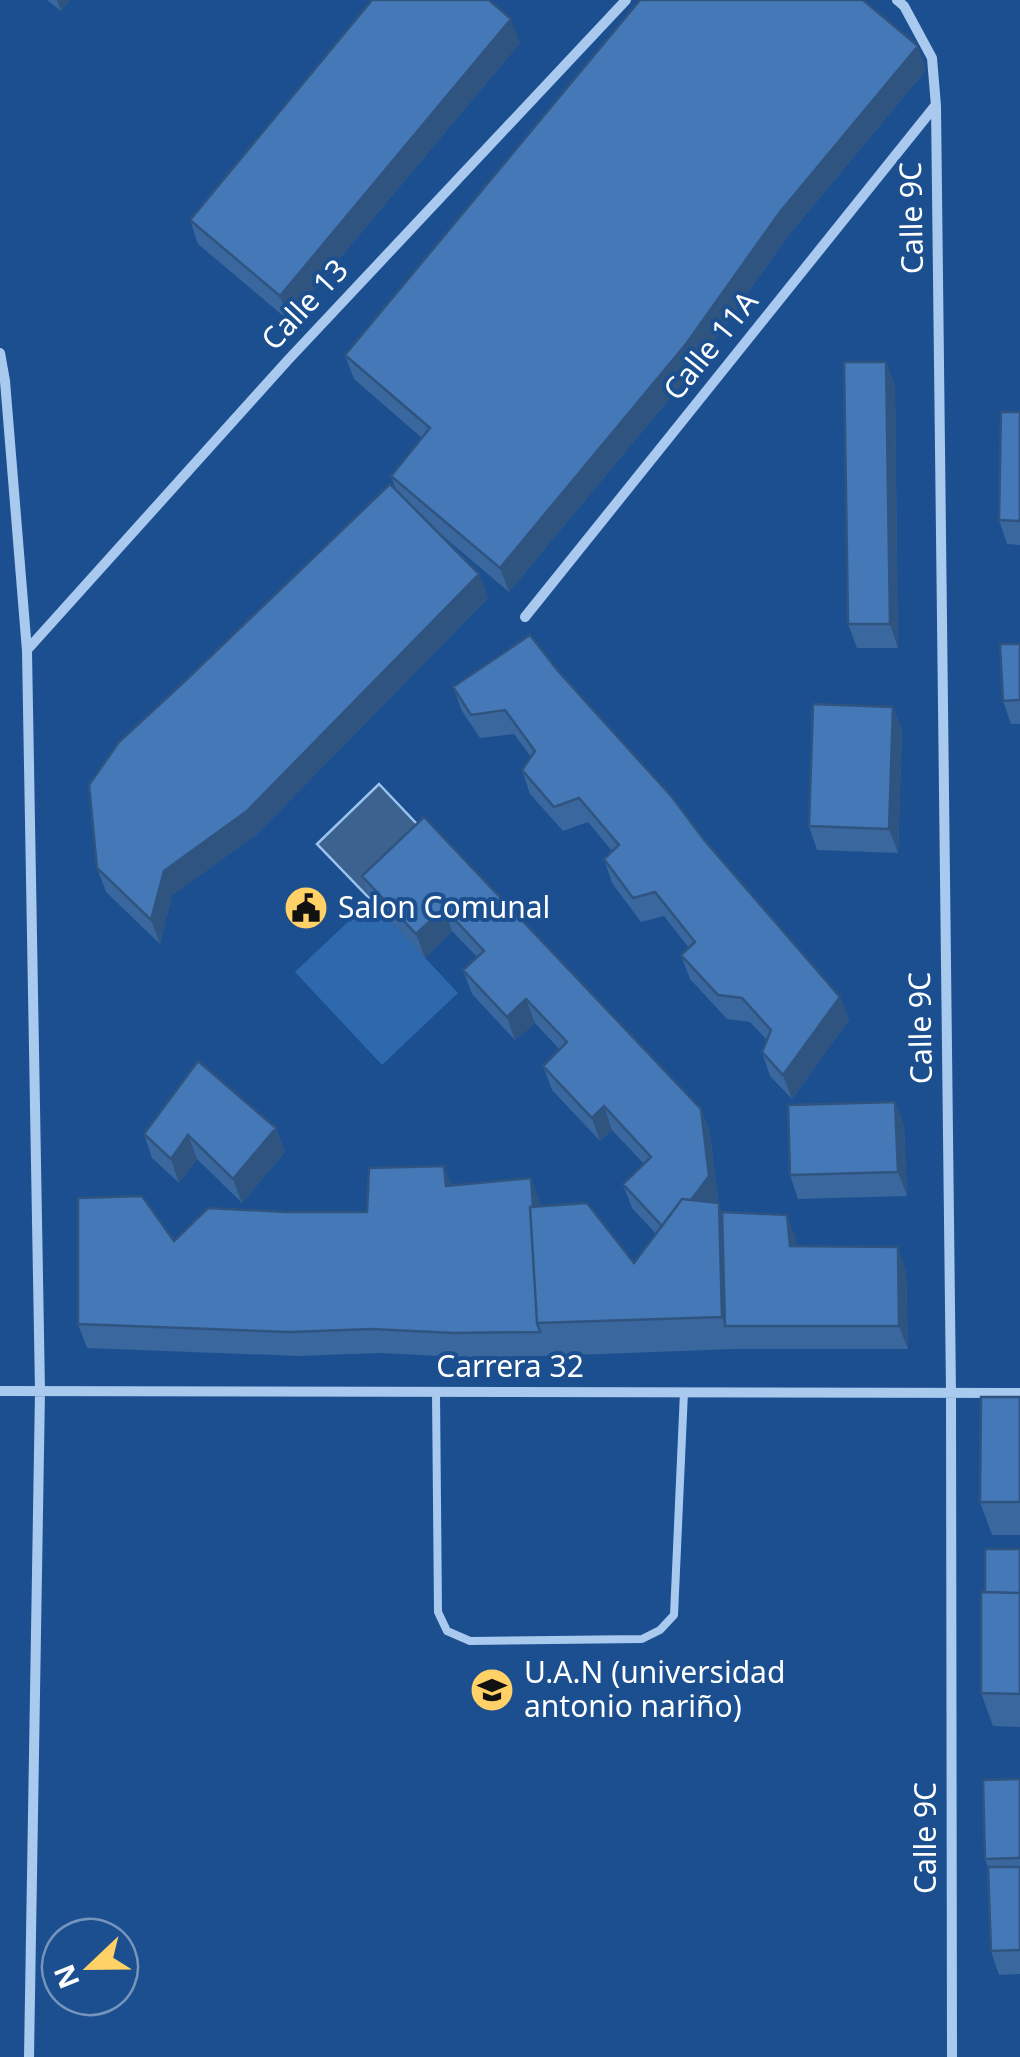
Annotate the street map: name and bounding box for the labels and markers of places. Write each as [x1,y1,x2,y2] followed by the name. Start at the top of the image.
[283,885,329,931] public building icon: Salon Comunal
[338,886,550,927] place label: Salon Comunal
[524,1651,785,1726] place label: U.A.N (universidad antonio nariño)
[469,1667,515,1713] school or university icon: U.A.N (universidad antonio nariño)

